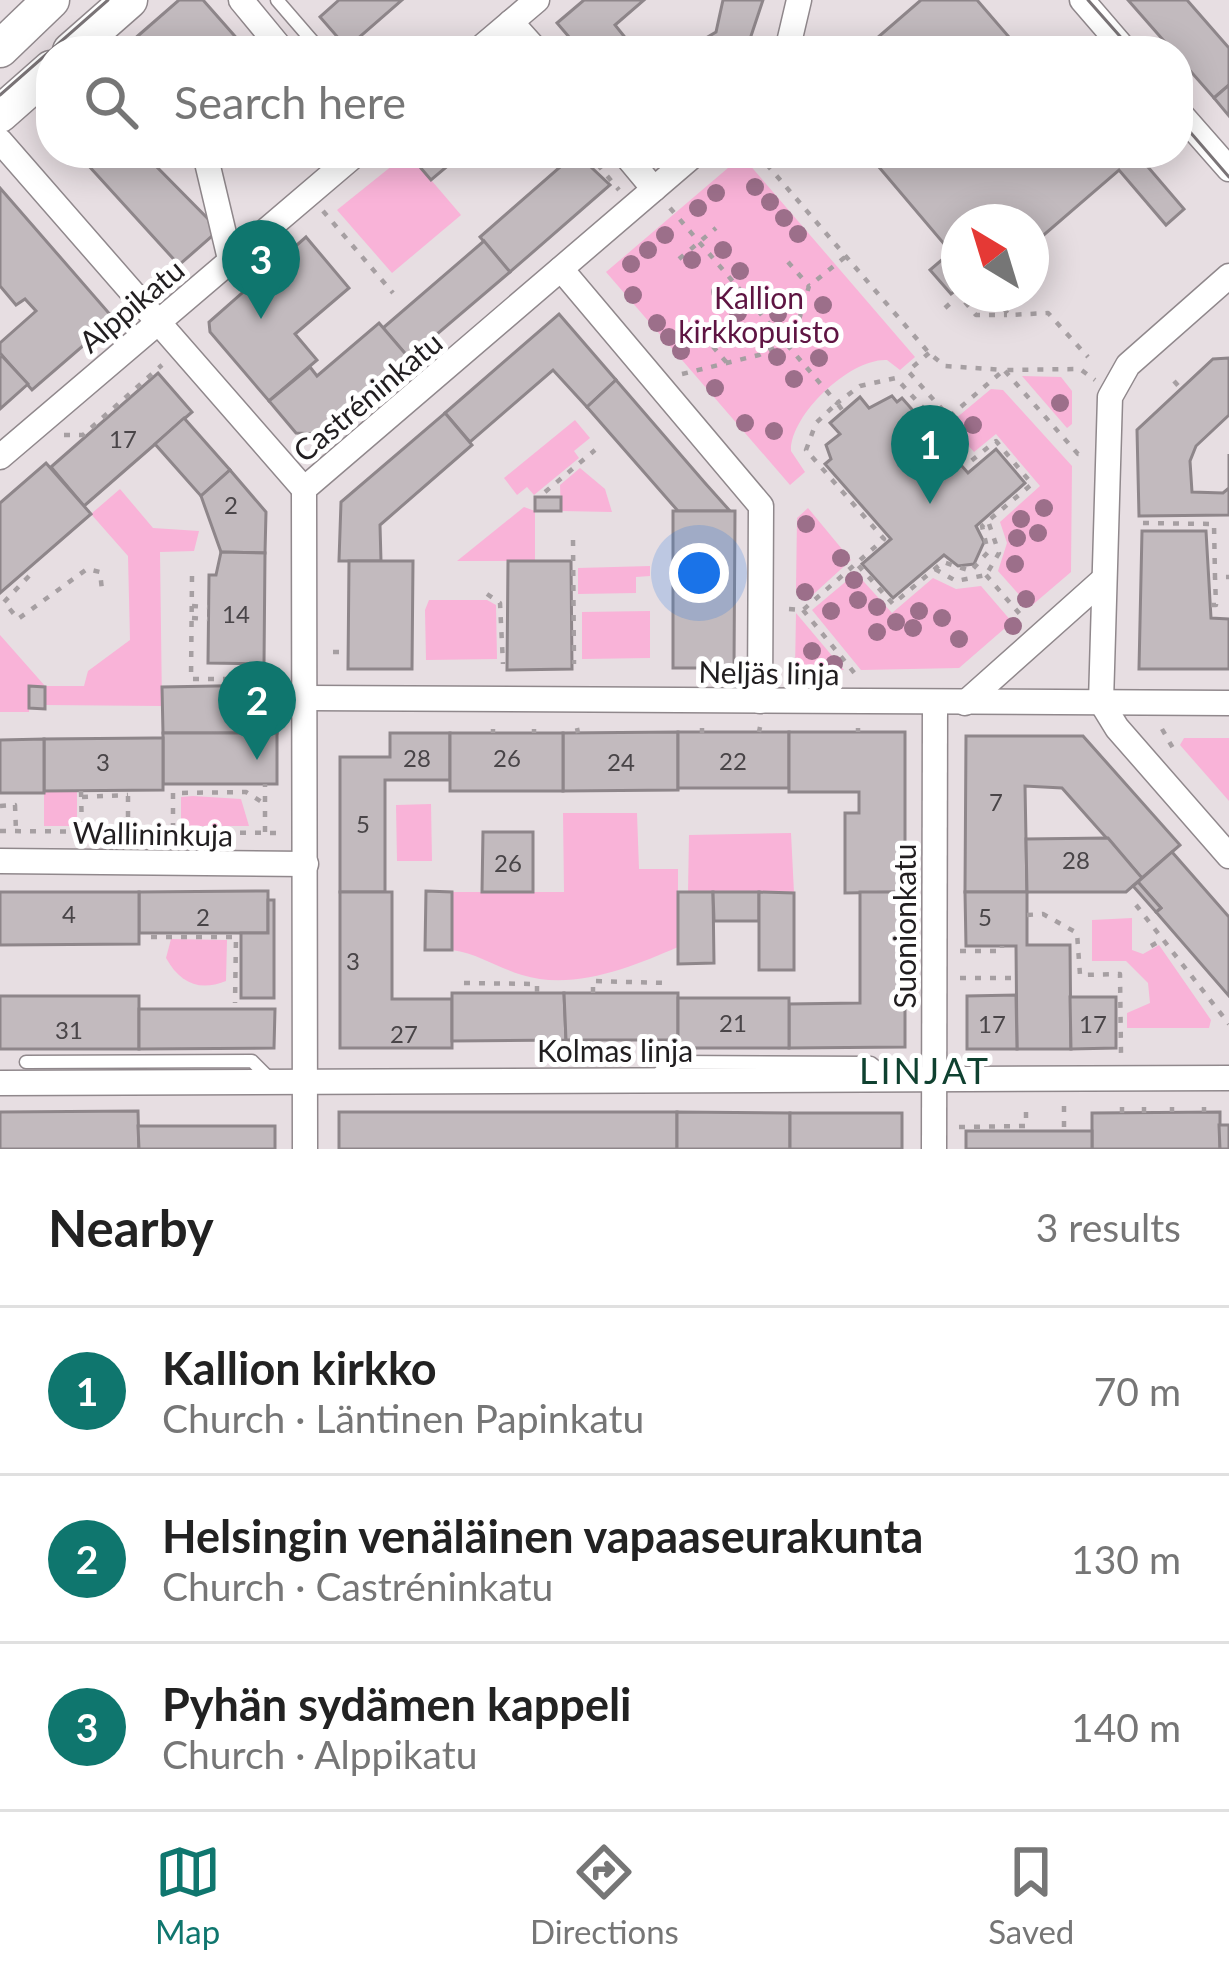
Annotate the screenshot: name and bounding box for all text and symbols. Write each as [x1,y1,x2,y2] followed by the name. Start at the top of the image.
[36,36,1193,168] search box
[78,69,144,135] icon: search
[174,75,406,129] text: Search here
[941,204,1049,312] north arrow
[222,220,300,319] pin: 3
[71,251,191,359] street label: Alppikatu
[678,279,840,349] park label: Kallion kirkkopuisto
[285,323,449,469] street label: Castréninkatu
[891,405,969,504] pin: 1
[109,424,137,453] house number: 17
[224,490,238,519] house number: 2
[669,543,729,603] your location
[222,599,250,628] house number: 14
[698,653,840,691] street label: Neljäs linja
[218,661,296,760] pin: 2
[403,743,431,772] house number: 28
[493,743,521,772] house number: 26
[719,746,747,775] house number: 22
[96,747,110,776] house number: 3
[607,747,635,776] house number: 24
[989,787,1003,816] house number: 7
[356,809,370,838] house number: 5
[72,814,234,852] street label: Wallininkuja
[886,844,922,1008] street label: Suonionkatu
[1062,845,1090,874] house number: 28
[494,848,522,877] house number: 26
[62,899,76,928] house number: 4
[196,902,210,931] house number: 2
[978,902,992,931] house number: 5
[346,946,360,975] house number: 3
[719,1008,747,1037] house number: 21
[978,1009,1006,1038] house number: 17
[1079,1009,1107,1038] house number: 17
[55,1015,83,1044] house number: 31
[390,1019,418,1048] house number: 27
[537,1032,693,1068] street label: Kolmas linja
[859,1048,991,1092] district label: LINJAT
[48,1197,214,1258] text: Nearby
[1036,1204,1181,1250] text: 3 results
[162,1341,437,1395] text: Kallion kirkko
[76,1368,98,1414] text: 1
[1094,1368,1181,1414] text: 70 m
[162,1395,644,1441] text: Church · Läntinen Papinkatu
[162,1509,923,1563] text: Helsingin venäläinen vapaaseurakunta
[76,1536,98,1582] text: 2
[1071,1536,1181,1582] text: 130 m
[162,1563,553,1609] text: Church · Castréninkatu
[162,1677,632,1731] text: Pyhän sydämen kappeli
[76,1704,98,1750] text: 3
[1071,1704,1181,1750] text: 140 m
[162,1731,477,1777] text: Church · Alppikatu
[155,1839,221,1951] tab: Map
[530,1839,679,1951] tab: Directions
[988,1839,1074,1951] tab: Saved

